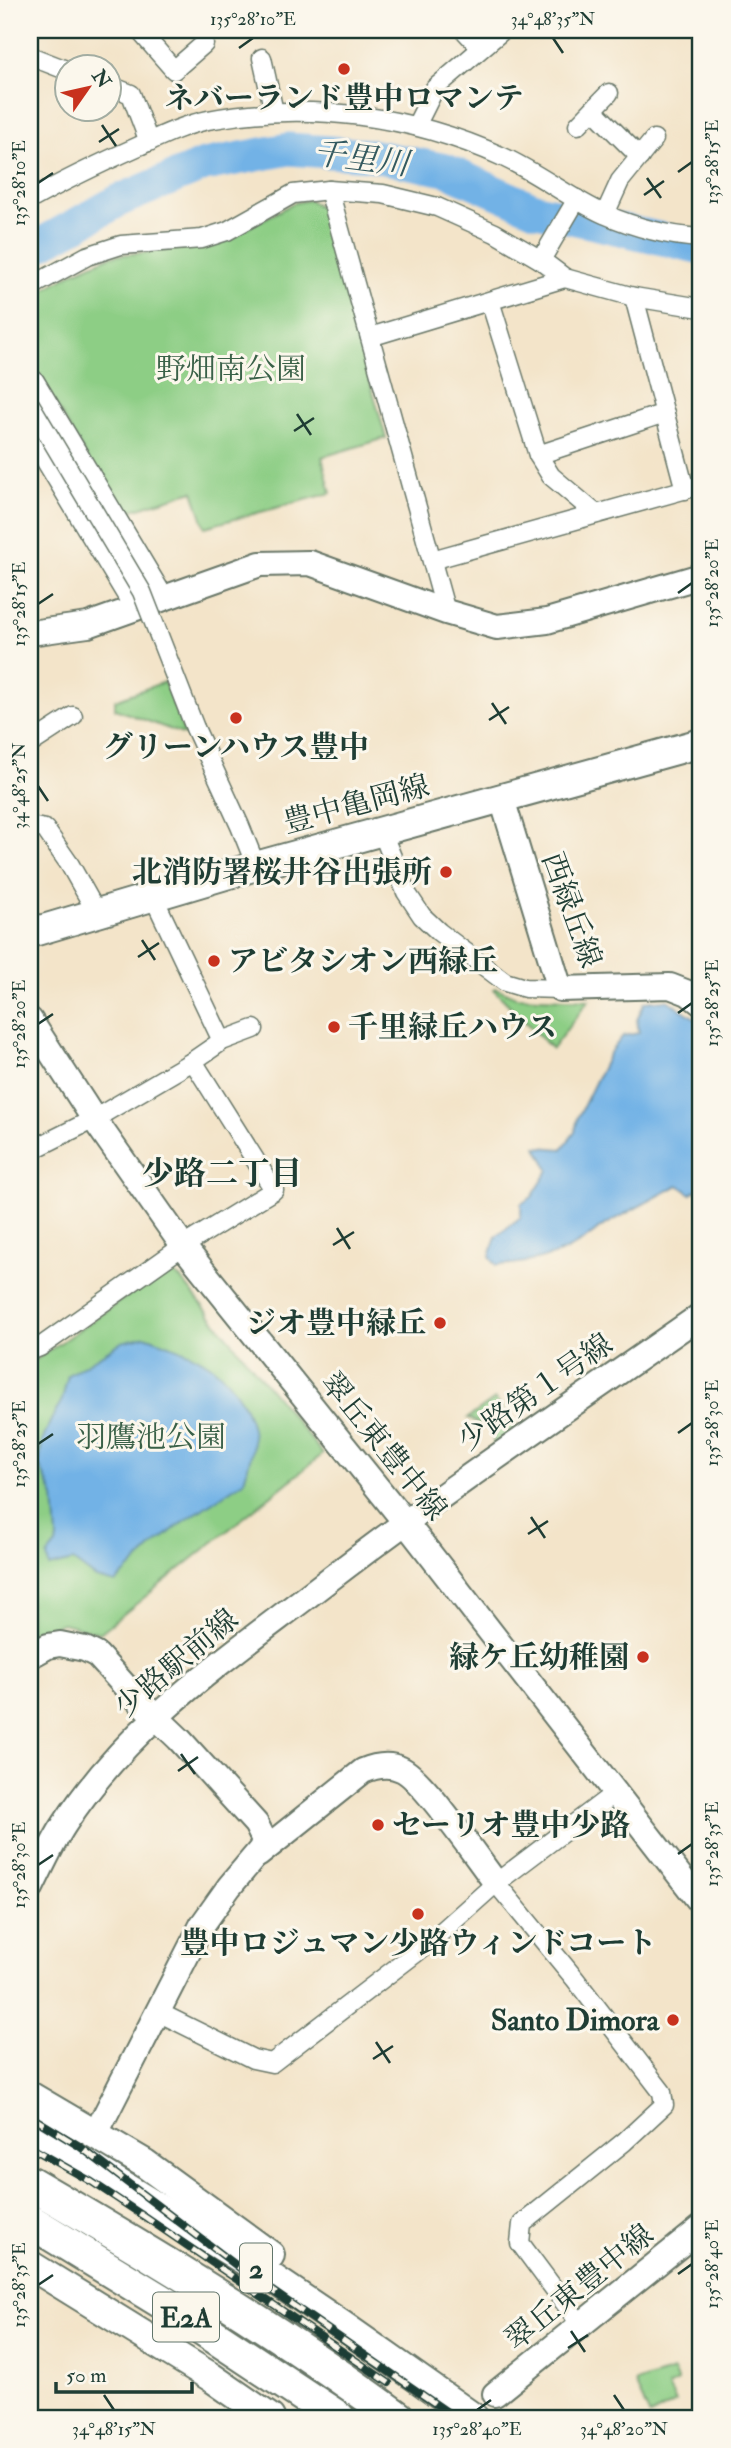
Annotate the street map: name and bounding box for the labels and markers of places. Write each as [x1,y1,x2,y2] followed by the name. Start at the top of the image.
[336,61,352,77] marker: ネバーランド豊中ロマンテ
[164,80,524,117] place label: ネバーランド豊中ロマンテ
[228,710,244,726] marker: グリーンハウス豊中
[103,729,369,766] place label: グリーンハウス豊中
[132,854,432,891] place label: 北消防署桜井谷出張所
[438,864,454,880] marker: 北消防署桜井谷出張所
[228,943,498,980] place label: アビタシオン西緑丘
[206,953,222,969] marker: アビタシオン西緑丘
[348,1009,557,1046] place label: 千里緑丘ハウス
[326,1019,342,1035] marker: 千里緑丘ハウス
[246,1305,426,1342] place label: ジオ豊中緑丘
[432,1315,448,1331] marker: ジオ豊中緑丘
[449,1639,629,1676] place label: 緑ケ丘幼稚園
[635,1649,651,1665] marker: 緑ケ丘幼稚園
[392,1807,631,1844] place label: セーリオ豊中少路
[370,1817,386,1833] marker: セーリオ豊中少路
[410,1906,426,1922] marker: 豊中ロジュマン少路ウィンドコート
[180,1925,656,1962] place label: 豊中ロジュマン少路ウィンドコート
[491,2002,661,2039] place label: Santo Dimora
[665,2012,681,2028] marker: Santo Dimora

